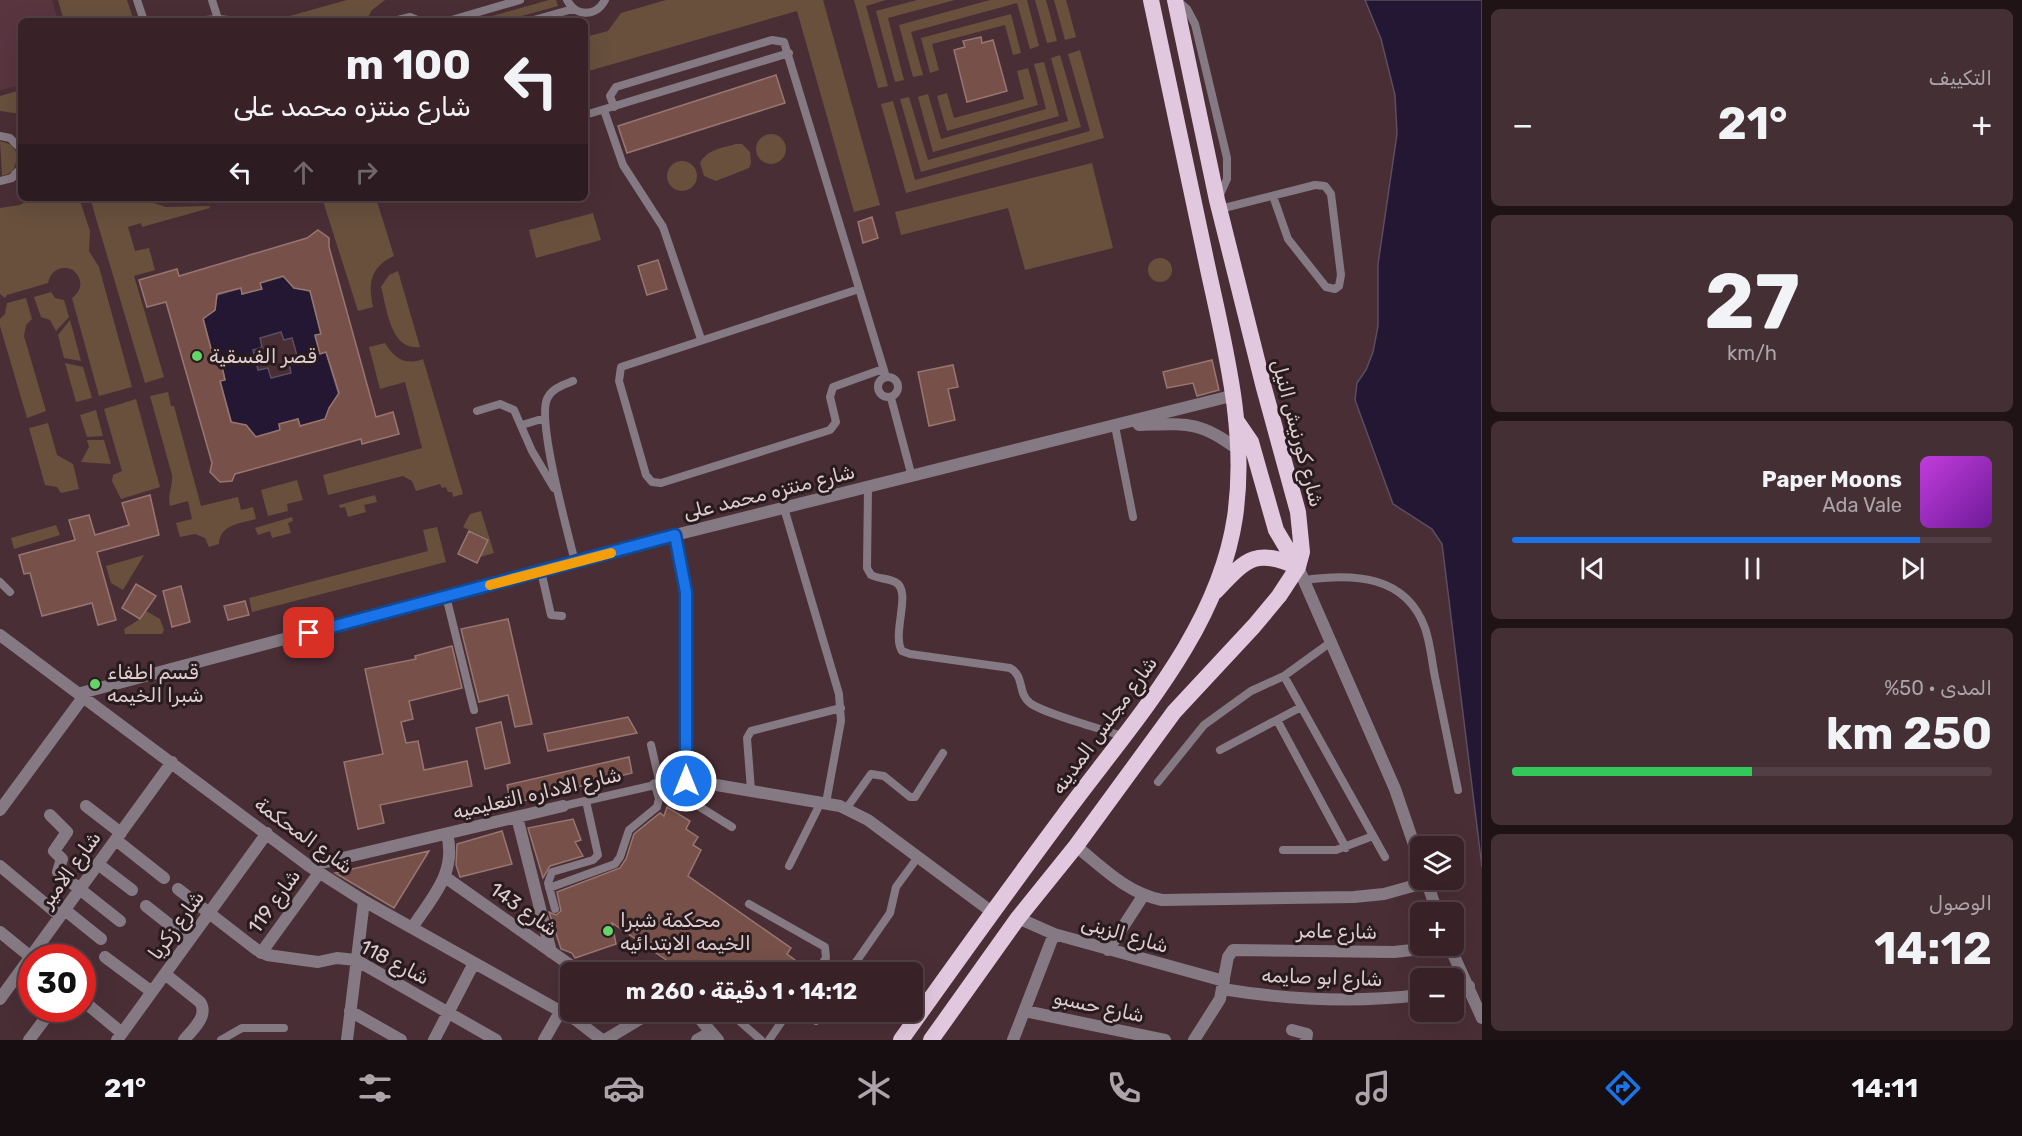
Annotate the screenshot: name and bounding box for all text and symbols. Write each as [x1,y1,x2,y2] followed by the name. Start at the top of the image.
[346,40,471,90] text: 100 m
[492,42,570,120] icon: left
[1929,66,1992,90] text: التكييف
[233,91,471,123] text: شارع منتزه محمد على
[1717,97,1788,150] text: 21°
[1512,105,1533,144] text: −
[1971,105,1992,144] text: +
[224,156,257,189] icon: left
[287,156,320,189] icon: ahead
[350,156,383,189] icon: right
[1704,255,1800,348] text: 27
[1727,341,1777,365] text: km/h
[209,344,317,368] place label: قصر الفسقية
[190,349,204,363] marker: قصر الفسقية
[1265,357,1329,510] street label: شارع كورنيش النيل
[681,459,858,527] street label: شارع منتزه محمد على
[1762,466,1902,493] text: Paper Moons
[1822,493,1902,517] text: Ada Vale
[1576,552,1609,585] icon: previous
[1736,552,1769,585] icon: pause
[1896,552,1929,585] icon: next
[283,607,334,658] pin
[292,616,325,649] icon: arrive
[1046,651,1164,800] street label: شارع مجلس المدينه
[107,660,204,707] place label: قسم اطفاء شبرا الخيمه
[1884,676,1992,700] text: المدى · 50%
[88,677,102,691] marker: قسم اطفاء شبرا الخيمه
[1826,707,1992,760] text: 250 km
[654,749,718,813] position arrow
[450,762,624,826] street label: شارع الاداره التعليميه
[249,791,358,880] street label: شارع المحكمة
[34,826,107,914] street label: شارع الامير
[1410,836,1464,1022] map controls
[1410,836,1464,890] button: layers
[243,864,307,939] street label: شارع 119
[484,877,563,943] street label: شارع 143
[143,886,211,965] street label: شارع زكريا
[1929,891,1992,915] text: الوصول
[1410,902,1464,956] button: +
[620,908,751,955] place label: محكمة شبرا الخيمه الابتدائيه
[1078,910,1171,960] street label: شارع الزينى
[1295,918,1378,946] street label: شارع عامر
[1874,922,1992,975] text: 14:12
[601,924,615,938] marker: محكمة شبرا الخيمه الابتدائيه
[355,934,434,991] street label: شارع 118
[18,944,96,1022] speed limit sign: 30
[1261,963,1383,993] street label: شارع ابو صايمه
[1410,968,1464,1022] button: −
[626,978,857,1005] text: 14:12 · 1 دقيقة · 260 m
[1051,985,1147,1029] street label: شارع حسبو
[354,1067,396,1109] icon: filters
[603,1067,645,1109] icon: car
[853,1067,895,1109] icon: climate
[1103,1067,1145,1109] icon: phone
[1352,1067,1394,1109] icon: music
[1602,1067,1644,1109] icon: directions
[104,1072,146,1104] text: 21°
[1852,1072,1918,1104] text: 14:11

